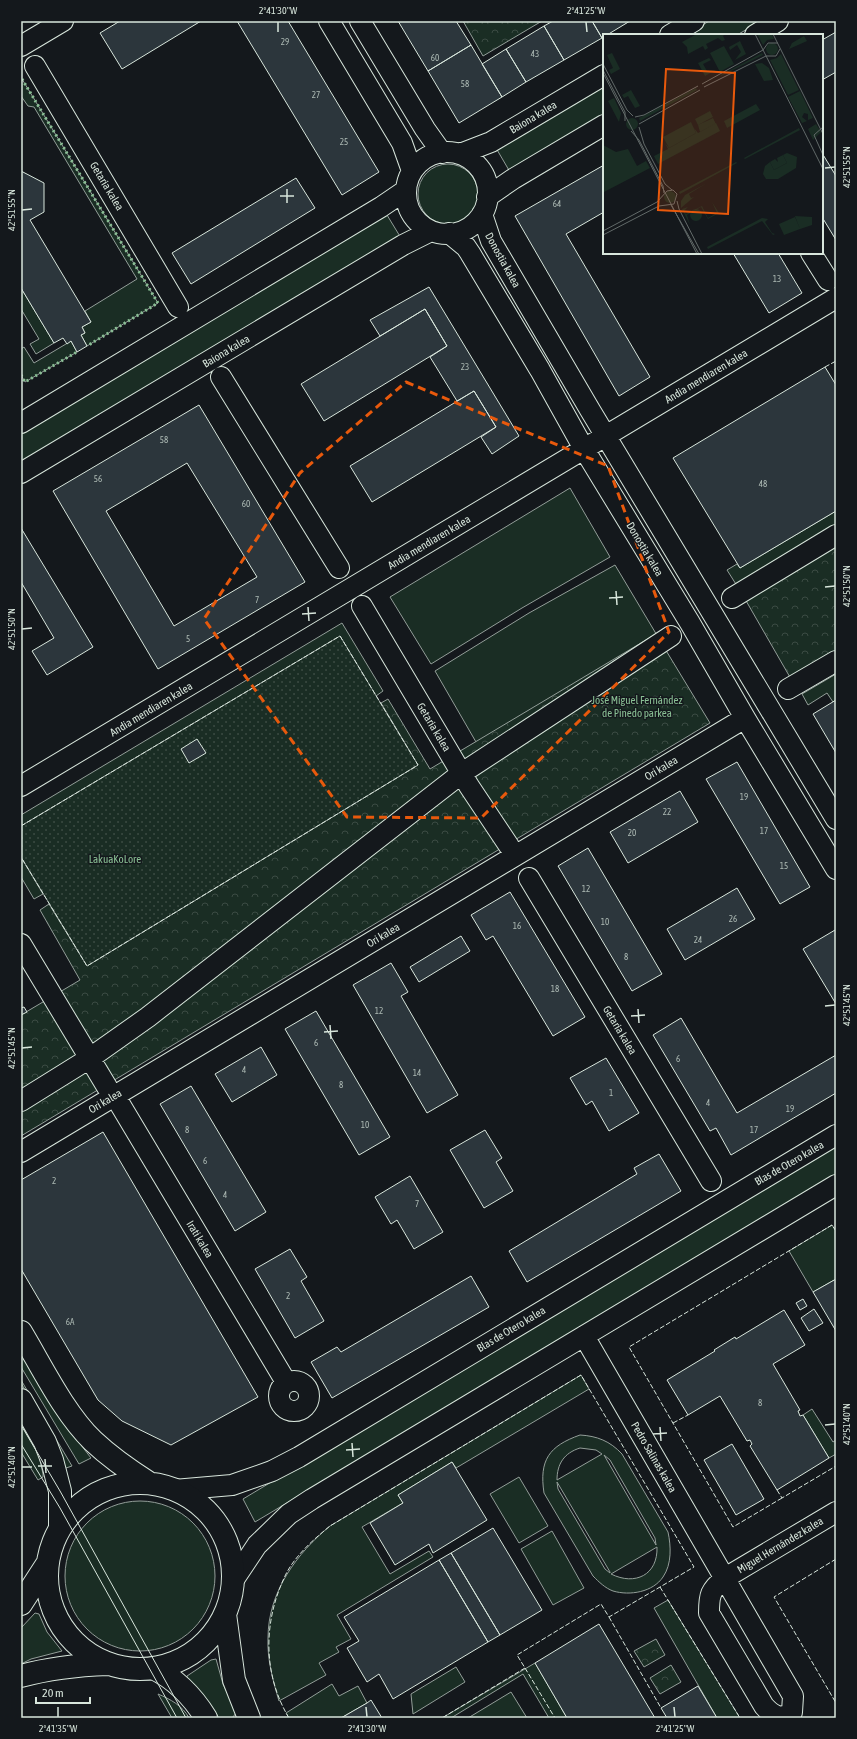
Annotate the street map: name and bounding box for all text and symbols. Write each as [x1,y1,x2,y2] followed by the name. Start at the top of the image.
[259,5,298,16] text: 2°41'30"W
[567,5,606,16] text: 2°41'25"W
[603,34,823,254] inset map
[281,37,289,47] house number: 29
[531,49,539,59] house number: 43
[431,53,439,63] house number: 60
[461,79,469,89] house number: 58
[312,90,320,100] house number: 27
[507,98,559,136] street label: Baiona kalea
[340,137,348,147] house number: 25
[841,146,852,188] text: 42°51'55"N
[88,160,126,212] street label: Getaria kalea
[6,189,17,231] text: 42°51'55"N
[553,199,561,209] house number: 64
[483,230,523,290] street label: Donostia kalea
[773,274,781,284] house number: 13
[200,332,252,370] street label: Baiona kalea
[663,347,749,405] street label: Andia mendiaren kalea
[461,362,469,372] house number: 23
[160,435,168,445] house number: 58
[94,474,102,484] house number: 56
[759,479,767,489] house number: 48
[242,499,250,509] house number: 60
[386,513,472,571] street label: Andia mendiaren kalea
[624,520,666,578] street label: Donostia kalea
[841,565,852,607] text: 42°51'50"N
[255,595,259,605] house number: 7
[6,608,17,650] text: 42°51'50"N
[186,634,190,644] house number: 5
[108,680,194,738] street label: Andia mendiaren kalea
[592,694,682,719] park label: José Miguel Fernández de Pinedo parkea
[415,701,453,753] street label: Getaria kalea
[642,753,680,783] street label: Ori kalea
[740,792,748,802] house number: 19
[663,807,671,817] house number: 22
[760,826,768,836] house number: 17
[628,828,636,838] house number: 20
[89,853,141,865] park label: LakuaKoLore
[780,861,788,871] house number: 15
[582,884,590,894] house number: 12
[729,914,737,924] house number: 26
[601,917,609,927] house number: 10
[364,920,402,950] street label: Ori kalea
[513,921,521,931] house number: 16
[694,935,702,945] house number: 24
[624,952,628,962] house number: 8
[551,984,559,994] house number: 18
[841,984,852,1026] text: 42°51'45"N
[601,1004,639,1056] street label: Getaria kalea
[375,1006,383,1016] house number: 12
[6,1027,17,1069] text: 42°51'45"N
[314,1038,318,1048] house number: 6
[676,1054,680,1064] house number: 6
[242,1065,246,1075] house number: 4
[413,1068,421,1078] house number: 14
[339,1080,343,1090] house number: 8
[86,1086,124,1116] street label: Ori kalea
[609,1088,613,1098] house number: 1
[706,1098,710,1108] house number: 4
[786,1104,794,1114] house number: 19
[361,1120,369,1130] house number: 10
[185,1125,189,1135] house number: 8
[750,1125,758,1135] house number: 17
[752,1138,826,1188] street label: Blas de Otero kalea
[203,1156,207,1166] house number: 6
[52,1176,56,1186] house number: 2
[223,1190,227,1200] house number: 4
[415,1199,419,1209] house number: 7
[184,1218,216,1260] street label: Irati kalea
[286,1291,290,1301] house number: 2
[475,1304,547,1354] street label: Blas de Otero kalea
[66,1317,75,1327] house number: 6A
[758,1398,762,1408] house number: 8
[841,1403,852,1445] text: 42°51'40"N
[629,1420,679,1494] street label: Pedro Salinas kalea
[6,1446,17,1488] text: 42°51'40"N
[735,1515,825,1575] street label: Miguel Hernández kalea
[36,1679,90,1705] scale bar
[42,1686,64,1700] text: 20 m
[39,1723,78,1734] text: 2°41'35"W
[348,1723,387,1734] text: 2°41'30"W
[656,1723,695,1734] text: 2°41'25"W

